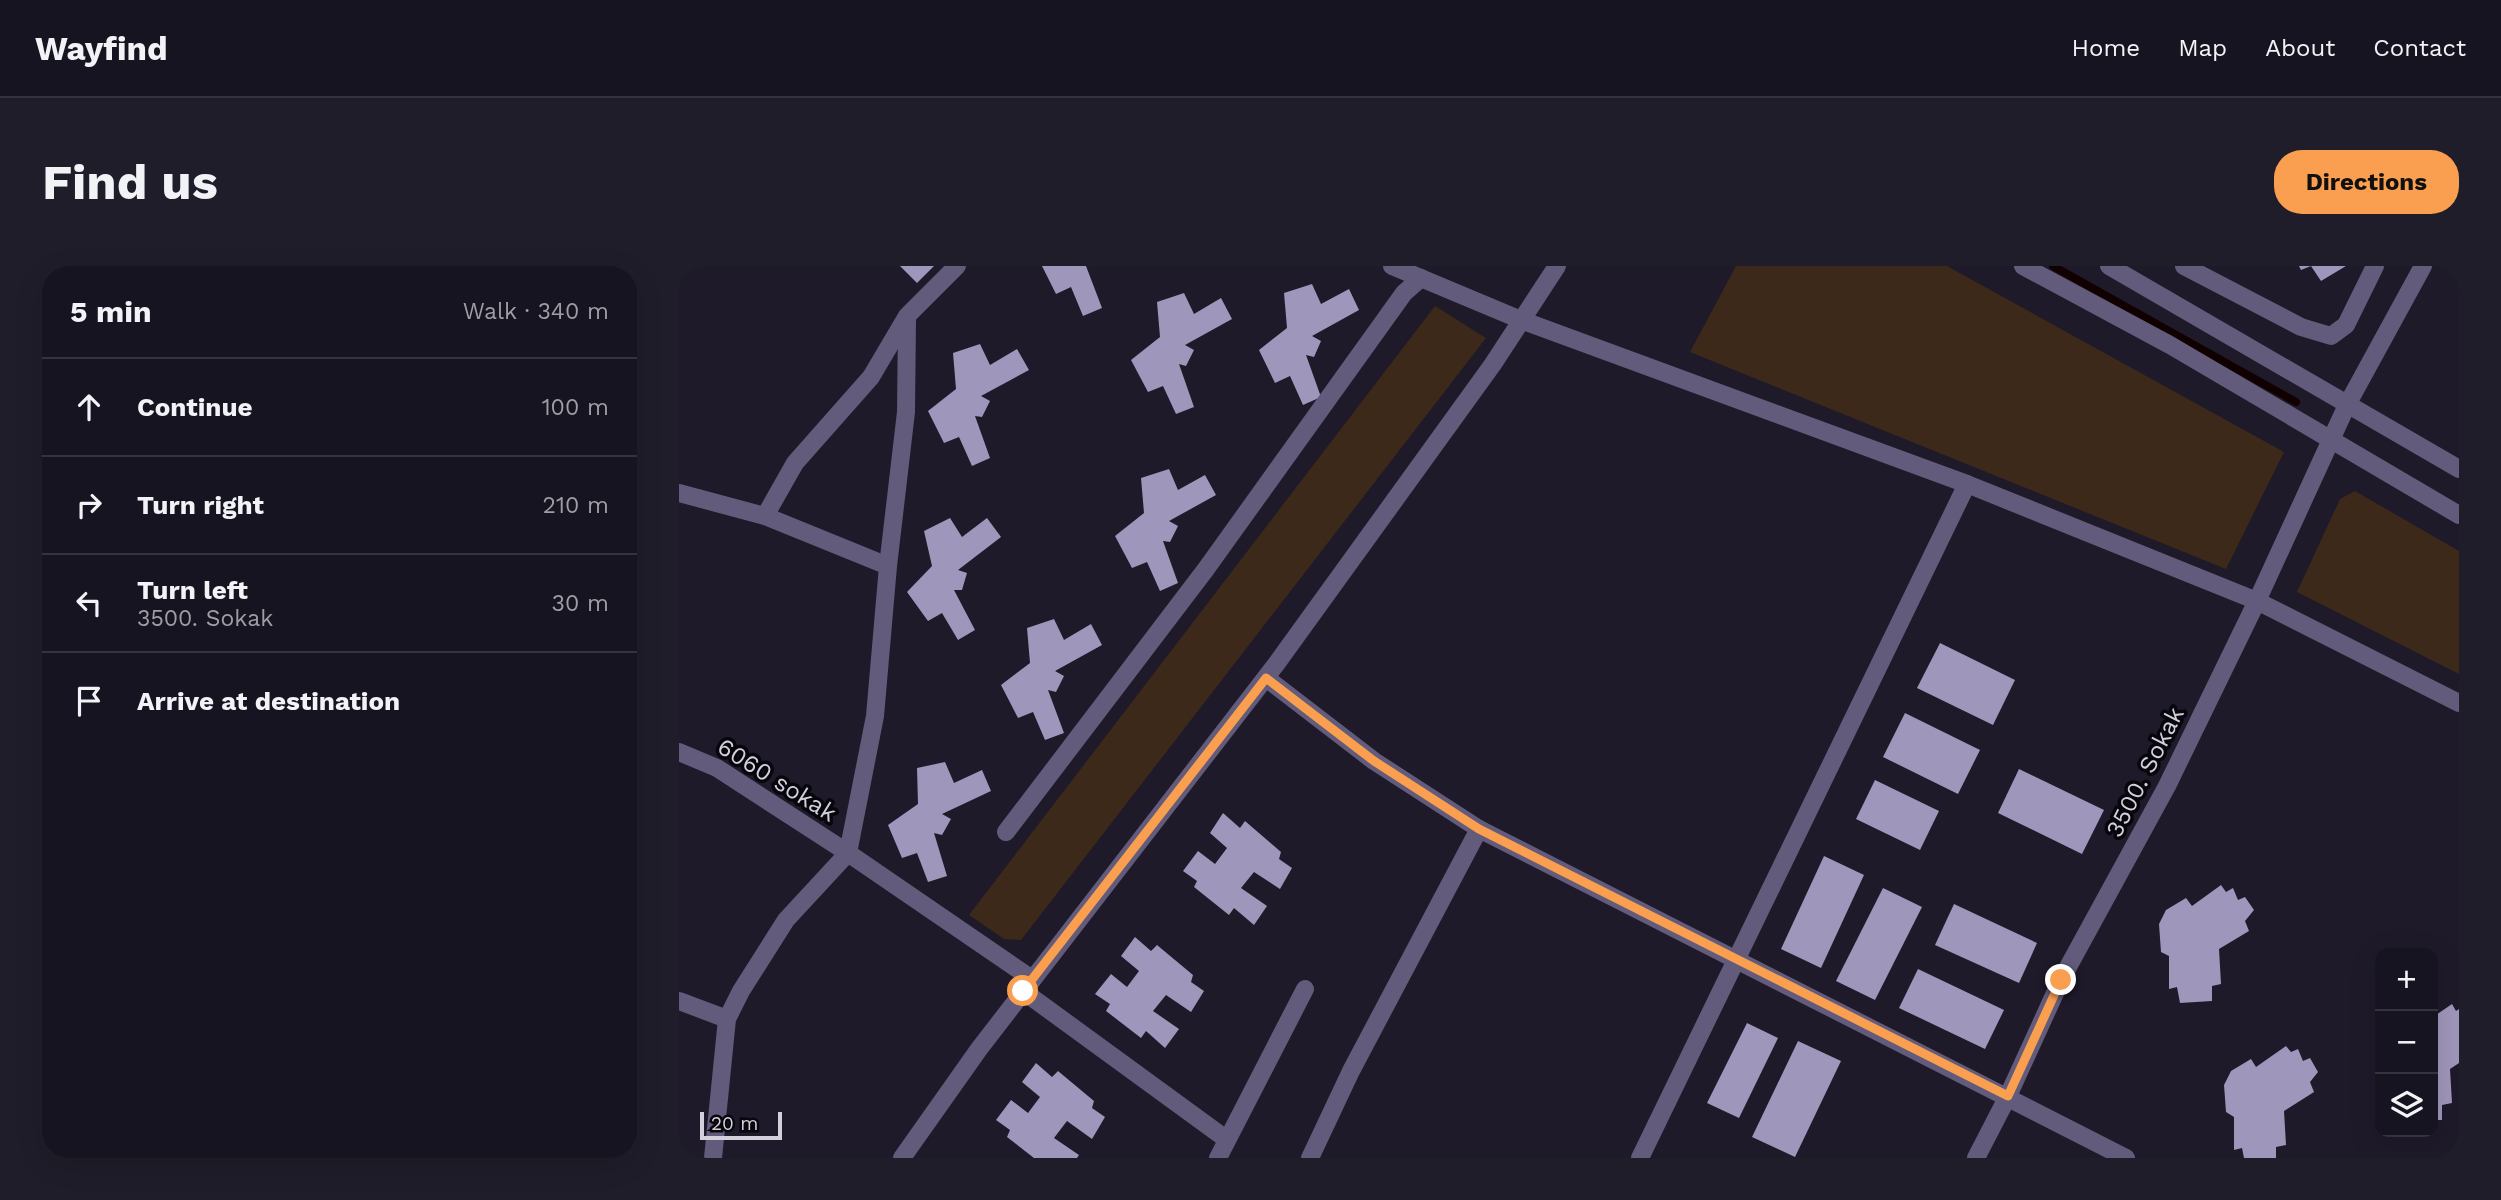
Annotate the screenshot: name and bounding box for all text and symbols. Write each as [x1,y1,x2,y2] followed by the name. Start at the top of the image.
[35,29,168,68] text: Wayfind
[2072,34,2140,62] text: Home
[2178,34,2227,62] text: Map
[2265,34,2335,62] text: About
[2373,34,2466,62] text: Contact
[2274,150,2459,214] button: Directions
[42,153,218,211] text: Find us
[70,294,152,329] text: 5 min
[463,298,609,325] text: Walk · 340 m
[70,388,108,426] icon: ahead
[137,392,253,422] text: Continue
[542,394,609,421] text: 100 m
[70,486,108,524] icon: right
[137,490,264,520] text: Turn right
[543,492,609,519] text: 210 m
[137,575,248,605] text: Turn left
[70,584,108,622] icon: left
[552,590,609,617] text: 30 m
[137,605,273,632] text: 3500. Sokak
[70,682,108,720] icon: arrive
[137,686,400,716] text: Arrive at destination
[2100,702,2190,842] street label: 3500. Sokak
[712,732,842,828] street label: 6060 sokak
[2375,948,2438,1137] map controls
[2375,948,2438,1011] button: +
[2045,964,2076,995] route end
[1007,975,1038,1006] route start
[2375,1011,2438,1074] button: −
[2375,1074,2438,1137] button: layers
[700,1109,782,1141] scale bar
[711,1112,758,1135] text: 20 m

